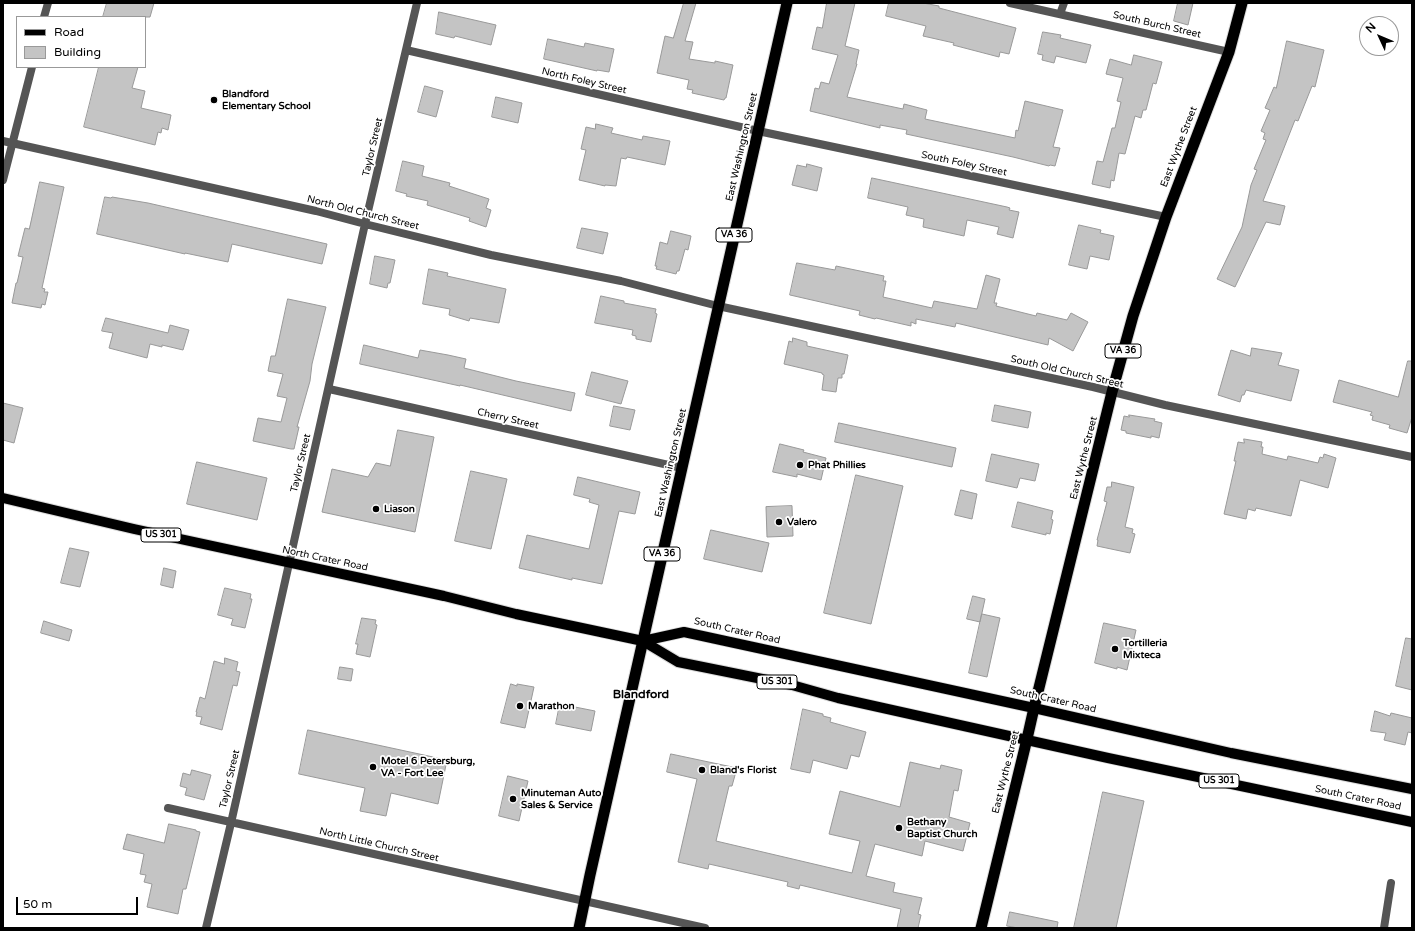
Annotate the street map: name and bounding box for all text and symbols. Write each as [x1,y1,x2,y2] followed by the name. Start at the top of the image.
[1112,9,1202,41] street label: South Burch Street
[16,16,146,68] legend
[1359,16,1399,56] north arrow
[1363,20,1378,36] text: N
[54,25,84,39] text: Road
[54,45,101,59] text: Building
[540,65,628,97] street label: North Foley Street
[222,88,311,112] place label: Blandford Elementary School
[724,91,760,203] street label: East Washington Street
[209,95,219,105] marker: Blandford Elementary School
[1158,105,1200,189] street label: East Wythe Street
[360,117,386,177] street label: Taylor Street
[920,149,1008,179] street label: South Foley Street
[306,193,420,233] street label: North Old Church Street
[716,228,752,242] road number: VA 36
[1105,344,1141,358] road number: VA 36
[1009,353,1125,391] street label: South Old Church Street
[476,406,540,432] street label: Cherry Street
[653,407,689,519] street label: East Washington Street
[1068,415,1100,501] street label: East Wythe Street
[288,433,314,493] street label: Taylor Street
[808,459,866,471] place label: Phat Phillies
[795,460,805,470] marker: Phat Phillies
[384,503,415,515] place label: Liason
[371,504,381,514] marker: Liason
[787,516,817,528] place label: Valero
[774,517,784,527] marker: Valero
[141,528,181,542] road number: US 301
[281,544,369,574] street label: North Crater Road
[644,547,680,561] road number: VA 36
[693,615,781,647] street label: South Crater Road
[1123,637,1167,660] place label: Tortilleria Mixteca
[1110,644,1120,654] marker: Tortilleria Mixteca
[757,675,797,689] road number: US 301
[1009,684,1097,716] street label: South Crater Road
[613,688,669,702] district label: Blandford
[528,700,575,712] place label: Marathon
[515,701,525,711] marker: Marathon
[990,729,1022,815] street label: East Wythe Street
[217,749,243,809] street label: Taylor Street
[381,755,475,778] place label: Motel 6 Petersburg, VA - Fort Lee
[368,762,378,772] marker: Motel 6 Petersburg, VA - Fort Lee
[710,764,776,776] place label: Bland's Florist
[697,765,707,775] marker: Bland's Florist
[1199,774,1239,788] road number: US 301
[1314,783,1402,813] street label: South Crater Road
[521,787,601,810] place label: Minuteman Auto Sales & Service
[508,794,518,804] marker: Minuteman Auto Sales & Service
[907,816,977,840] place label: Bethany Baptist Church
[894,823,904,833] marker: Bethany Baptist Church
[318,825,440,865] street label: North Little Church Street
[18,889,140,915] scale bar
[23,897,52,911] text: 50 m

